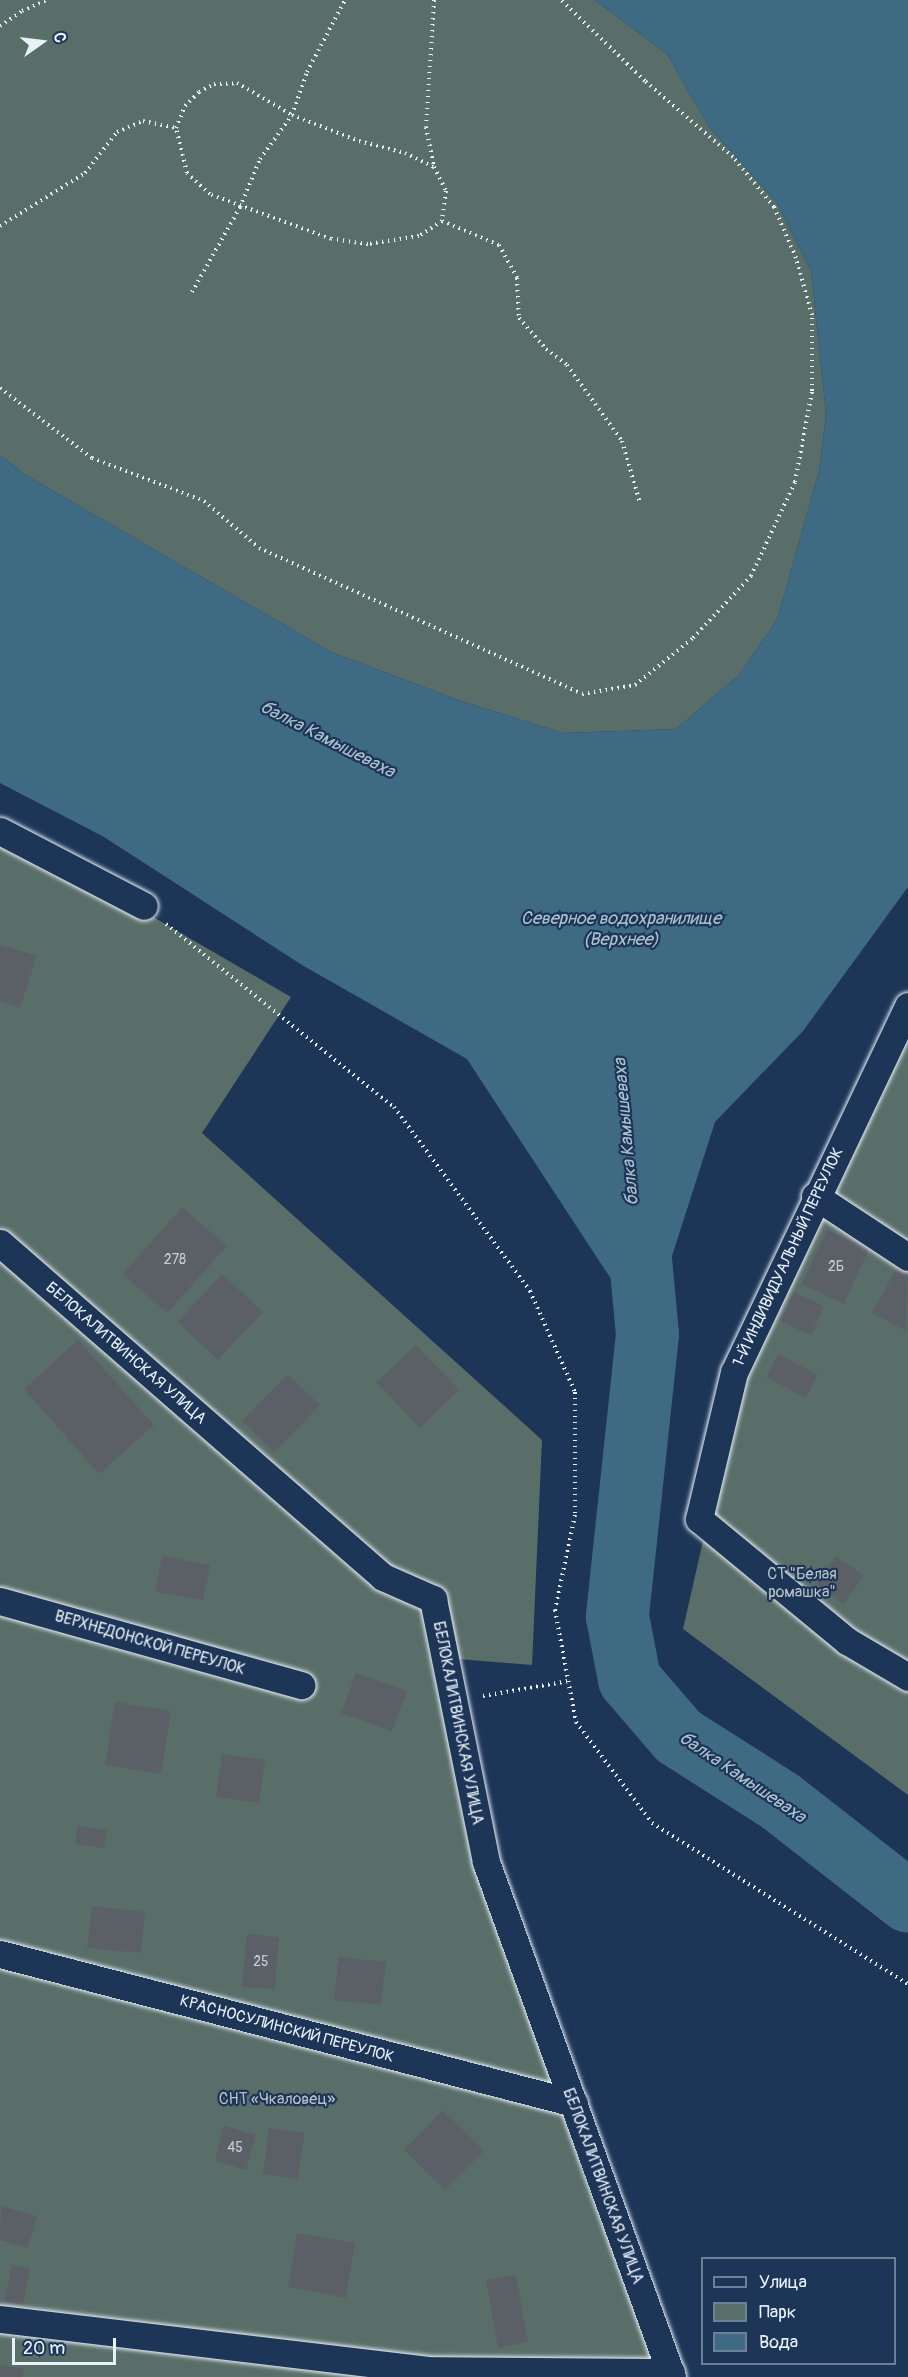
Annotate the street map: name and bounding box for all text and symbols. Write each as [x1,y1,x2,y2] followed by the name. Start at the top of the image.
[12,12,72,72] north arrow
[49,30,70,45] text: С
[256,697,398,783] water label: балка Камышеваха
[521,909,721,952] water label: Северное водохранилище (Верхнее)
[610,1057,644,1207] water label: балка Камышеваха
[729,1144,847,1370] street label: 1-Й ИНДИВИДУАЛЬНЫЙ ПЕРЕУЛОК
[164,1252,186,1268] house number: 278
[828,1259,844,1275] house number: 2Б
[42,1278,210,1428] street label: БЕЛОКАЛИТВИНСКАЯ УЛИЦА
[767,1564,837,1602] park label: СТ "Белая ромашка"
[53,1607,247,1679] street label: ВЕРХНЕДОНСКОЙ ПЕРЕУЛОК
[429,1620,487,1826] street label: БЕЛОКАЛИТВИНСКАЯ УЛИЦА
[675,1728,809,1828] water label: балка Камышеваха
[253,1954,269,1970] house number: 25
[178,1991,396,2067] street label: КРАСНОСУЛИНСКИЙ ПЕРЕУЛОК
[559,2086,647,2286] street label: БЕЛОКАЛИТВИНСКАЯ УЛИЦА
[219,2089,335,2109] park label: СНТ «Чкаловец»
[227,2140,243,2156] house number: 45
[701,2257,896,2365] legend
[759,2271,807,2294] text: Улица
[759,2301,796,2324] text: Парк
[15,2326,118,2364] scale bar
[759,2331,798,2354] text: Вода
[23,2337,65,2360] text: 20 m

